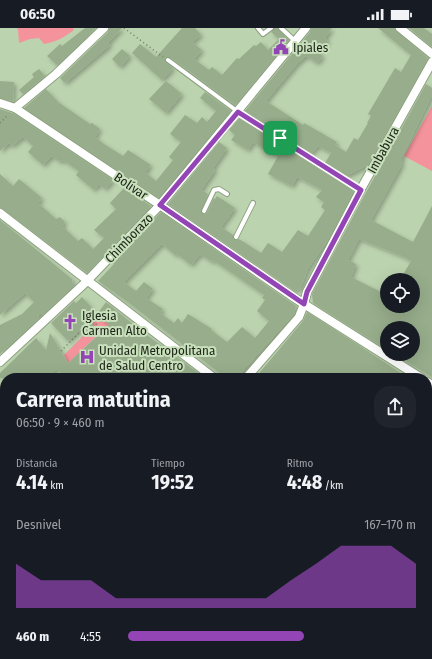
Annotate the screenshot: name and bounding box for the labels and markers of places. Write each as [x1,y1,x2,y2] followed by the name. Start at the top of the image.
[272,38,290,56] public building icon: Ipiales
[293,40,329,55] place label: Ipiales
[263,121,297,155] pin
[82,308,147,338] place label: Iglesia Carmen Alto
[61,313,79,331] church icon: Iglesia Carmen Alto
[99,343,215,373] place label: Unidad Metropolitana de Salud Centro
[78,348,96,366] hospital icon: Unidad Metropolitana de Salud Centro

